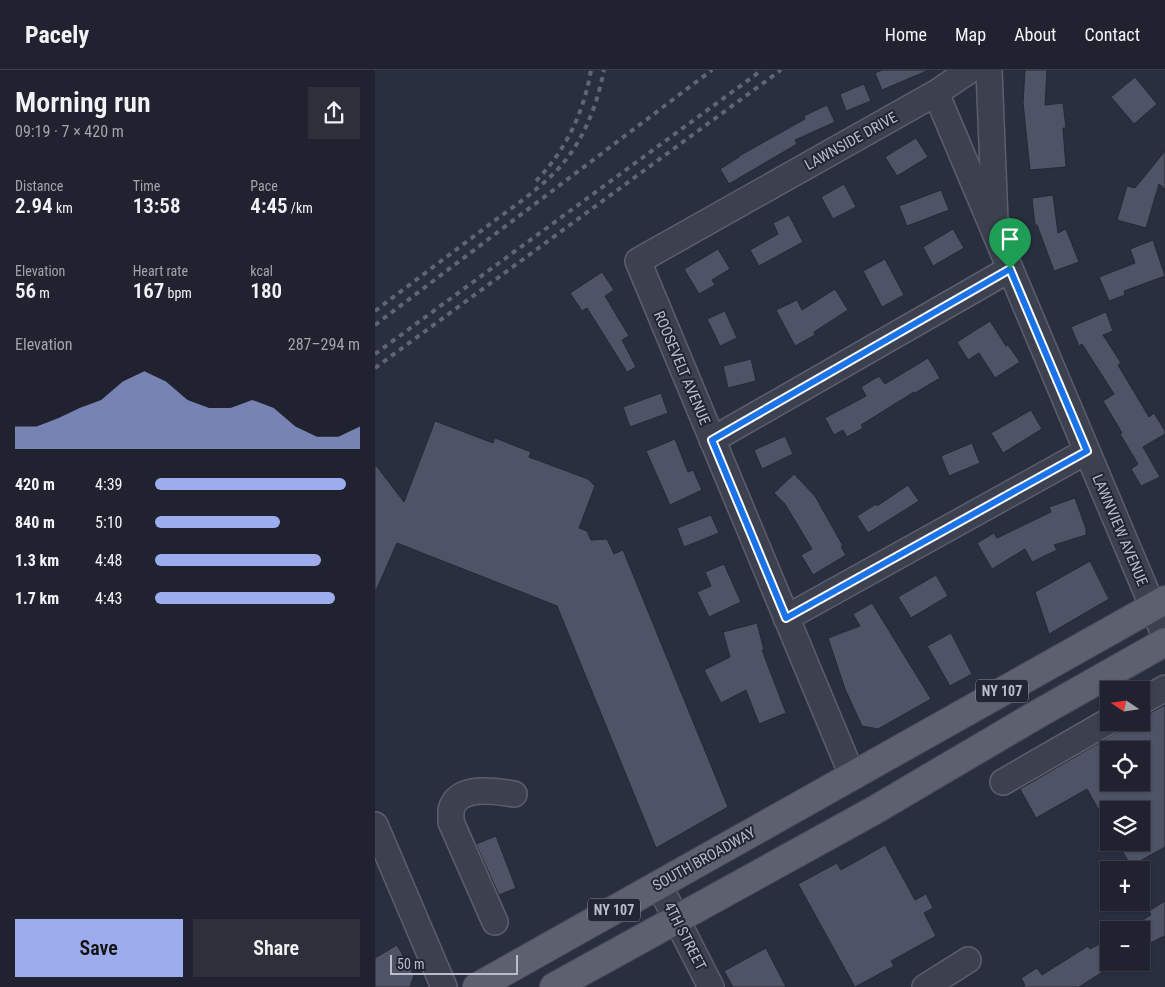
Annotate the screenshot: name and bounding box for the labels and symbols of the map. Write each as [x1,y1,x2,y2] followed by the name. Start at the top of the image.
[801,108,901,174] street label: LAWNSIDE DRIVE
[989,218,1031,269] pin
[650,308,714,428] street label: ROOSEVELT AVENUE
[1088,471,1152,589] street label: LAWNVIEW AVENUE
[976,680,1028,702] road number: NY 107
[1100,681,1150,731] north arrow
[649,823,759,895] street label: SOUTH BROADWAY
[588,898,640,922] road number: NY 107
[660,899,710,973] street label: 4TH STREET
[390,952,517,975] scale bar

